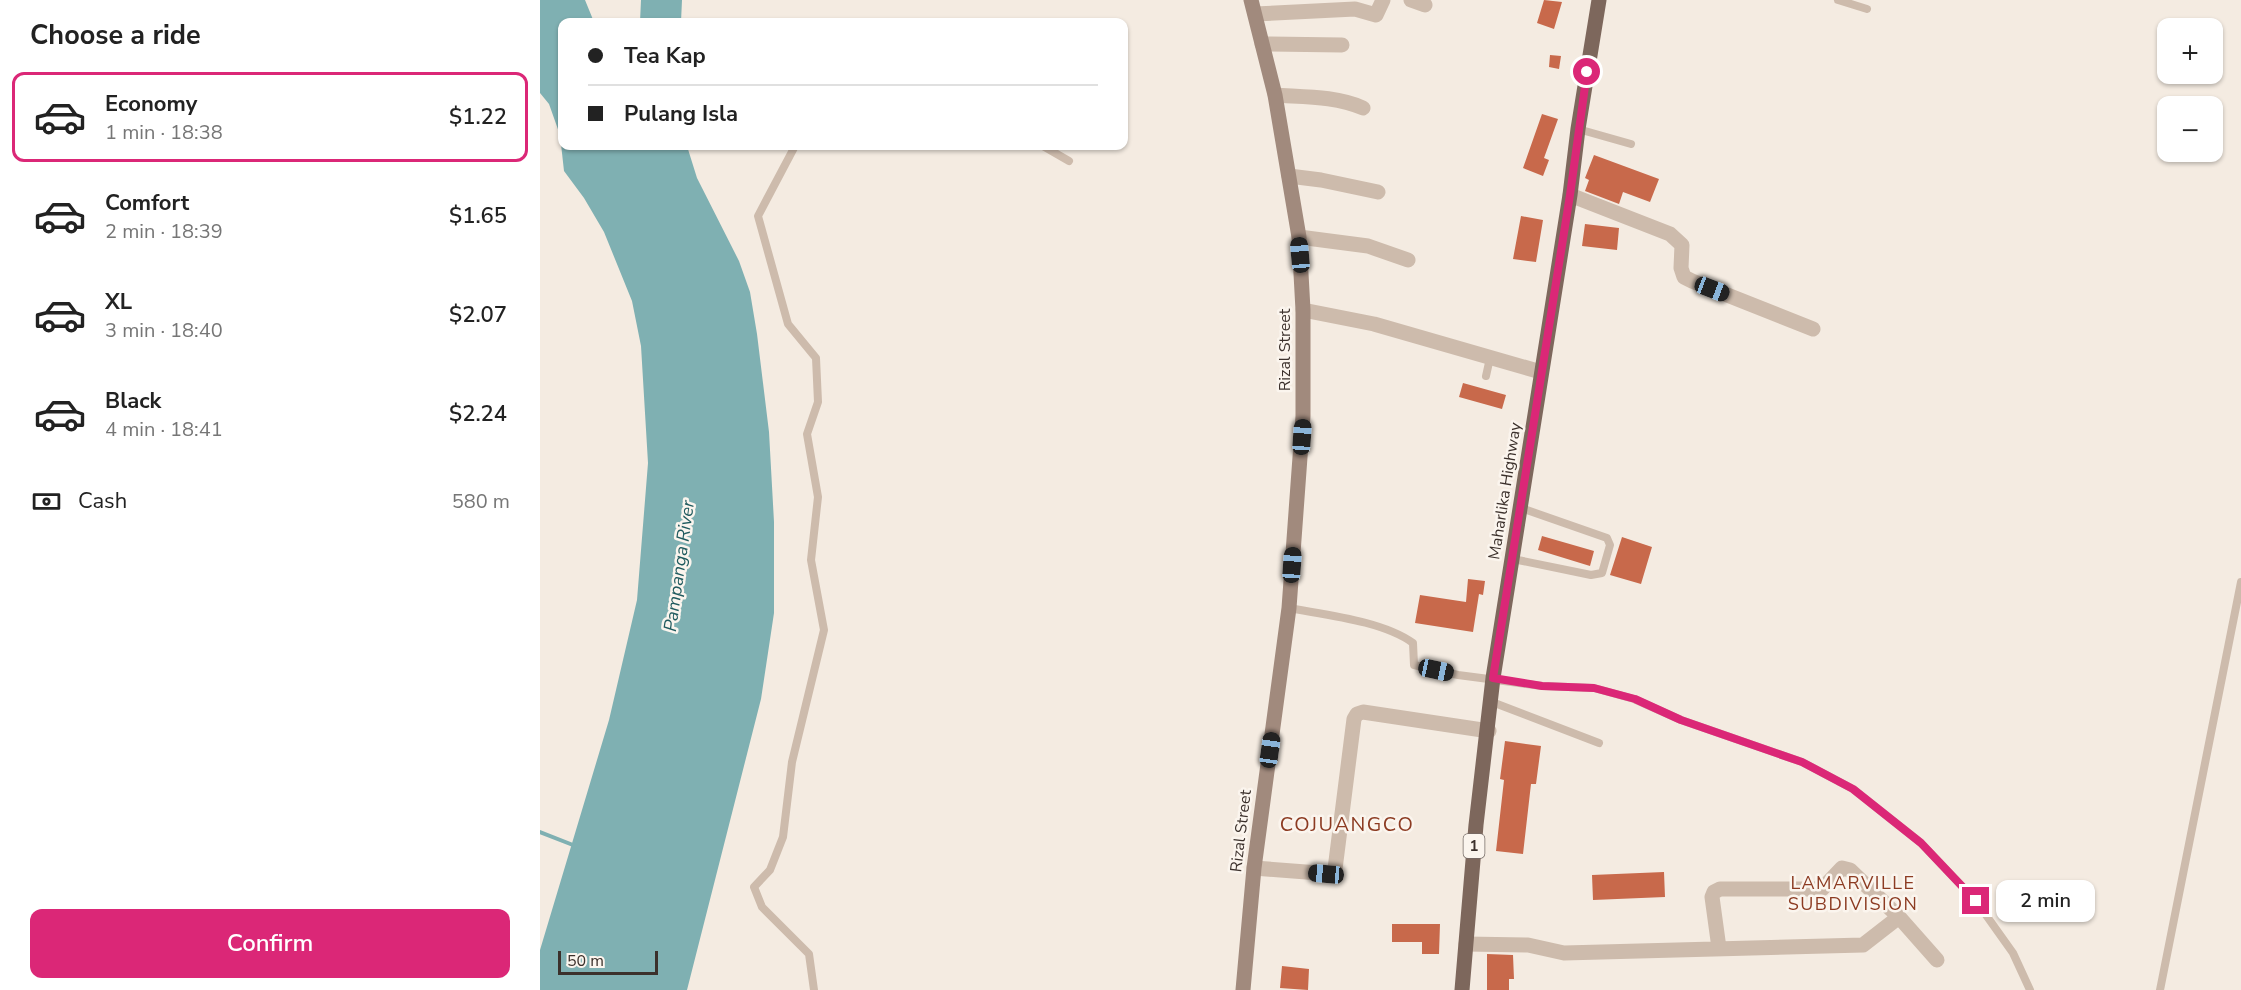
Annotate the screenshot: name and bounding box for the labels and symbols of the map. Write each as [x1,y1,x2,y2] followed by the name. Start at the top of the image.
[1573,58,1600,85] route start
[1289,236,1311,274] car
[1692,274,1732,304] car
[1274,308,1296,391] street label: Rizal Street
[1292,418,1312,456] car
[1483,420,1527,561] street label: Maharlika Highway
[658,498,700,633] water label: Pampanga River
[1282,546,1302,584] car
[1417,657,1455,683] car
[1259,731,1281,769] car
[1225,788,1257,873] street label: Rizal Street
[1280,811,1414,838] district label: COJUANGCO
[1464,834,1484,858] road number: 1
[1307,863,1345,885] car
[1788,871,1918,916] district label: LAMARVILLE SUBDIVISION
[1997,880,2096,922] callout: 2 min
[1962,887,1989,914] route end
[558,948,658,976] scale bar

